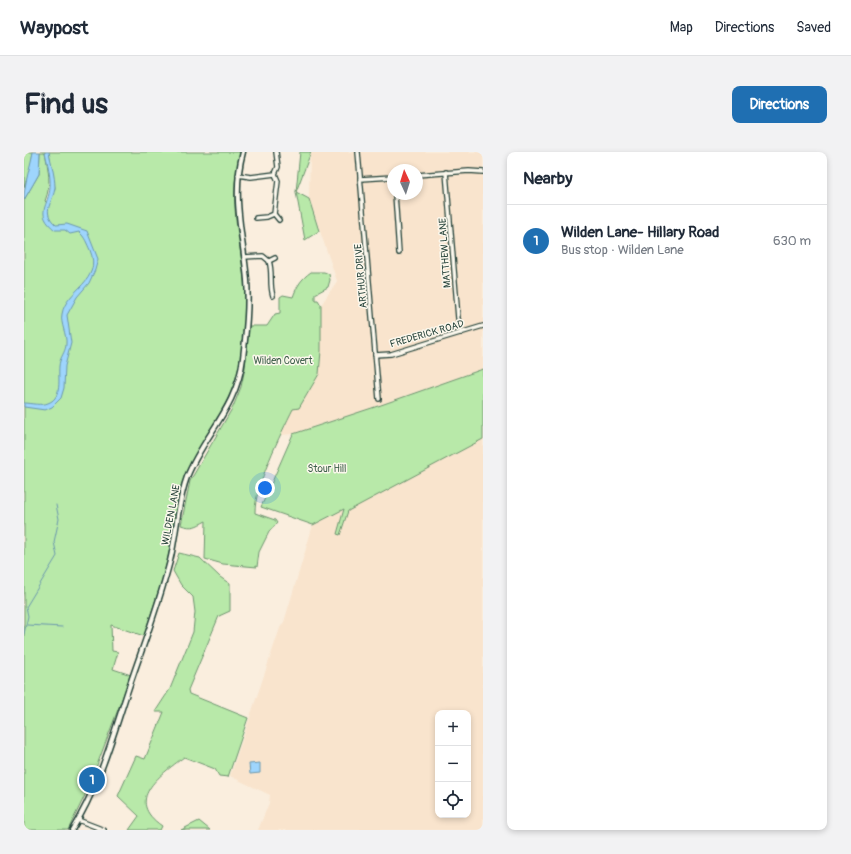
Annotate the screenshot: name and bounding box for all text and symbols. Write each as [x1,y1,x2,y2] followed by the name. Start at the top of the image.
[20,16,89,40] text: Waypost
[670,19,693,36] text: Map
[715,19,774,36] text: Directions
[796,19,831,36] text: Saved
[732,86,827,123] button: Directions
[24,87,108,122] text: Find us
[387,164,423,200] north arrow
[523,168,572,189] text: Nearby
[437,218,453,288] street label: MATTHEW LANE
[561,223,719,242] text: Wilden Lane- Hillary Road
[533,233,539,249] text: 1
[773,233,811,249] text: 630 m
[561,242,684,258] text: Bus stop · Wilden Lane
[352,243,370,309] street label: ARTHUR DRIVE
[389,318,465,350] street label: FREDERICK ROAD
[254,355,313,367] park label: Wilden Covert
[308,463,346,475] park label: Stour Hill
[255,478,275,498] your location
[159,484,183,546] street label: WILDEN LANE
[435,710,471,818] map controls
[435,710,471,746] button: +
[435,746,471,782] button: −
[79,765,105,795] pin: 1
[435,782,471,818] button: locate

